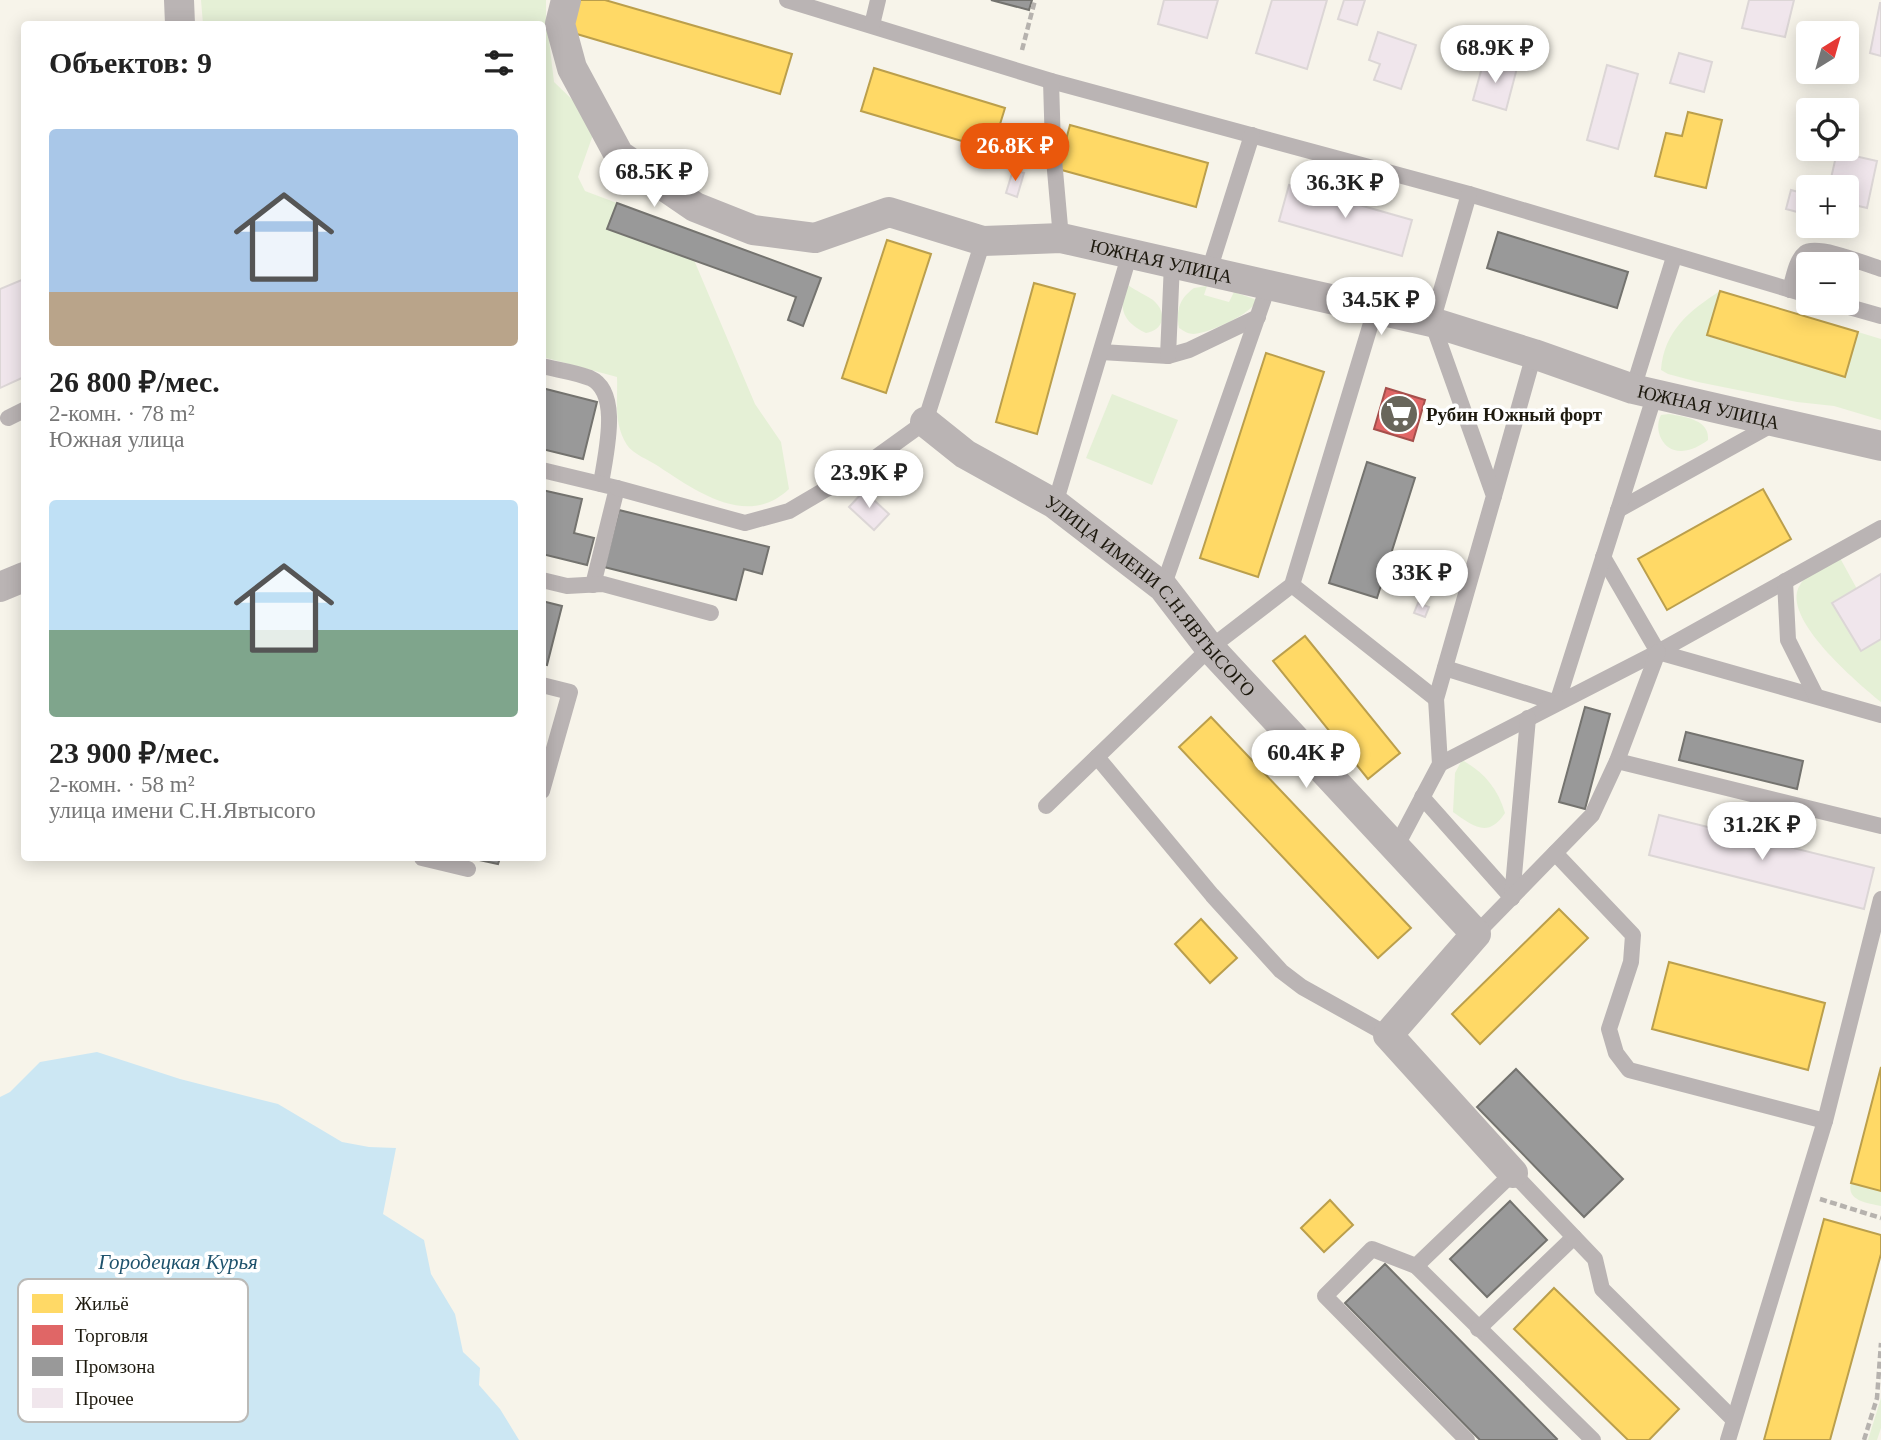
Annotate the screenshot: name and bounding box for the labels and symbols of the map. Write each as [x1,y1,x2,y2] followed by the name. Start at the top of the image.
[1796,21,1858,84] north arrow
[1430,25,1560,85] pin: 68.9K ₽
[950,124,1080,183] pin: 26.8K ₽
[589,150,719,209] pin: 68.5K ₽
[1280,160,1410,220] pin: 36.3K ₽
[1088,234,1235,287] street label: ЮЖНАЯ УЛИЦА
[1316,278,1446,337] pin: 34.5K ₽
[1635,380,1782,433] street label: ЮЖНАЯ УЛИЦА
[1378,393,1420,435] supermarket icon: Рубин Южный форт
[1426,404,1603,425] place label: Рубин Южный форт
[804,450,934,510] pin: 23.9K ₽
[1042,490,1260,700] street label: УЛИЦА ИМЕНИ С.Н.ЯВТЫСОГО
[1373,550,1471,610] pin: 33K ₽
[1241,730,1371,790] pin: 60.4K ₽
[1697,802,1827,862] pin: 31.2K ₽
[97,1250,258,1274] water label: Городецкая Курья
[18,1279,248,1422] legend
[75,1293,129,1314] text: Жильё
[75,1325,148,1346] text: Торговля
[75,1356,155,1377] text: Промзона
[75,1388,134,1409] text: Прочее

